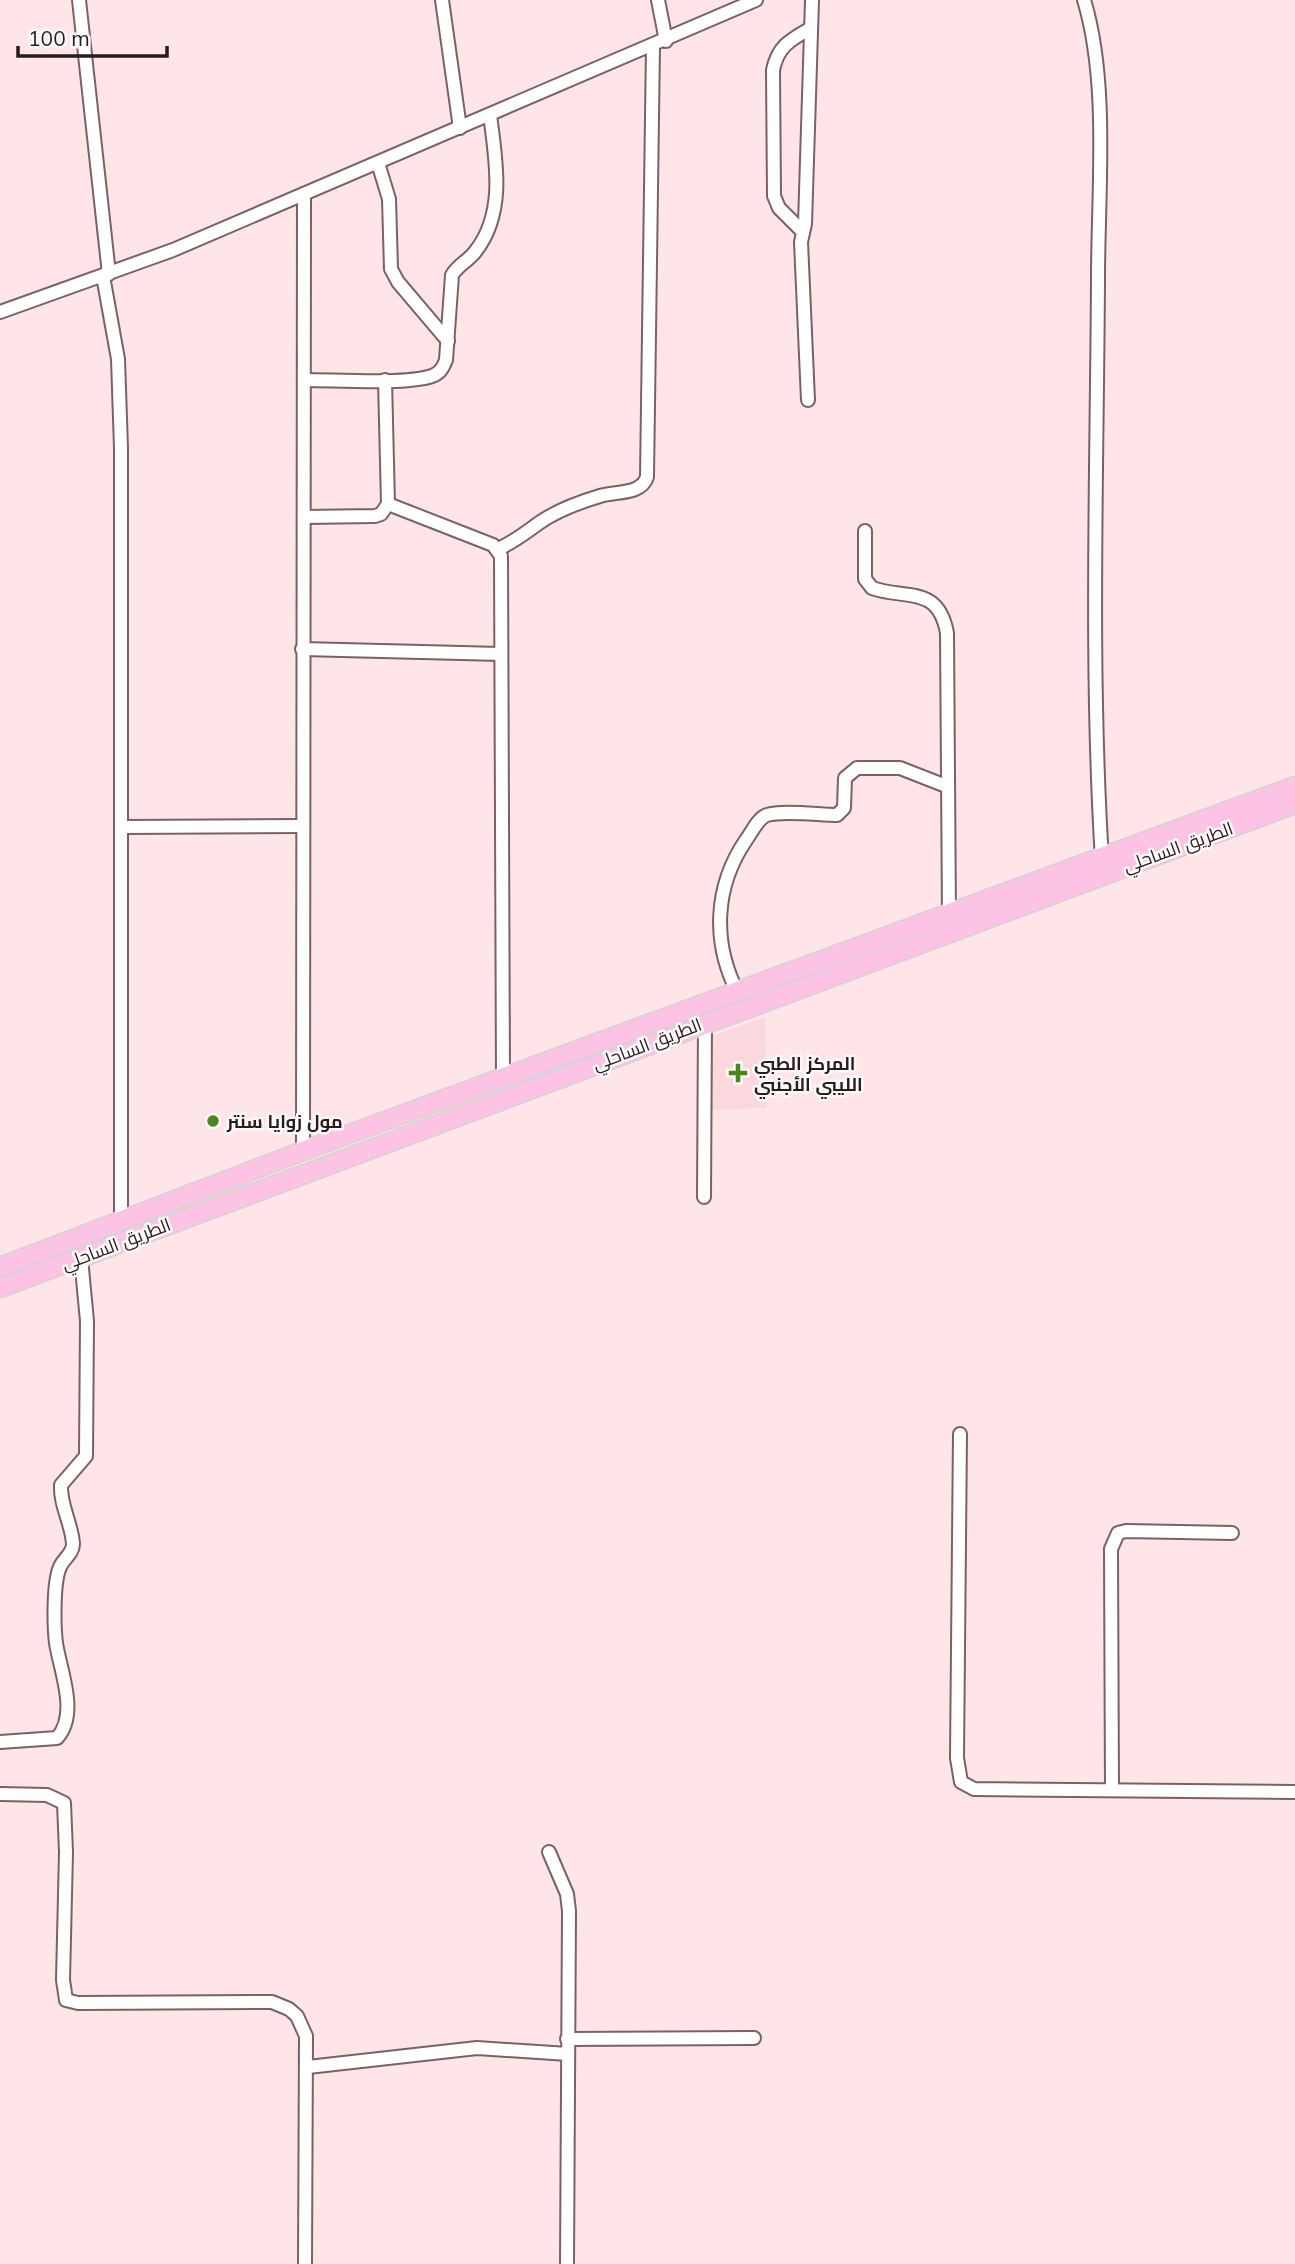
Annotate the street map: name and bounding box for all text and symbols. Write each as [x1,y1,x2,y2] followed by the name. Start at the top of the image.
[18,14,166,58] scale bar
[28,25,90,51] text: 100 m
[1120,816,1237,880] street label: الطريق الساحلي
[589,1013,706,1078] street label: الطريق الساحلي
[754,1052,863,1100] place label: المركز الطبي الليبي الأجنبي
[728,1063,748,1083] marker: المركز الطبي الليبي الأجنبي
[226,1110,343,1133] place label: مول زوايا سنتر
[205,1113,221,1129] marker: مول زوايا سنتر
[58,1213,175,1278] street label: الطريق الساحلي

